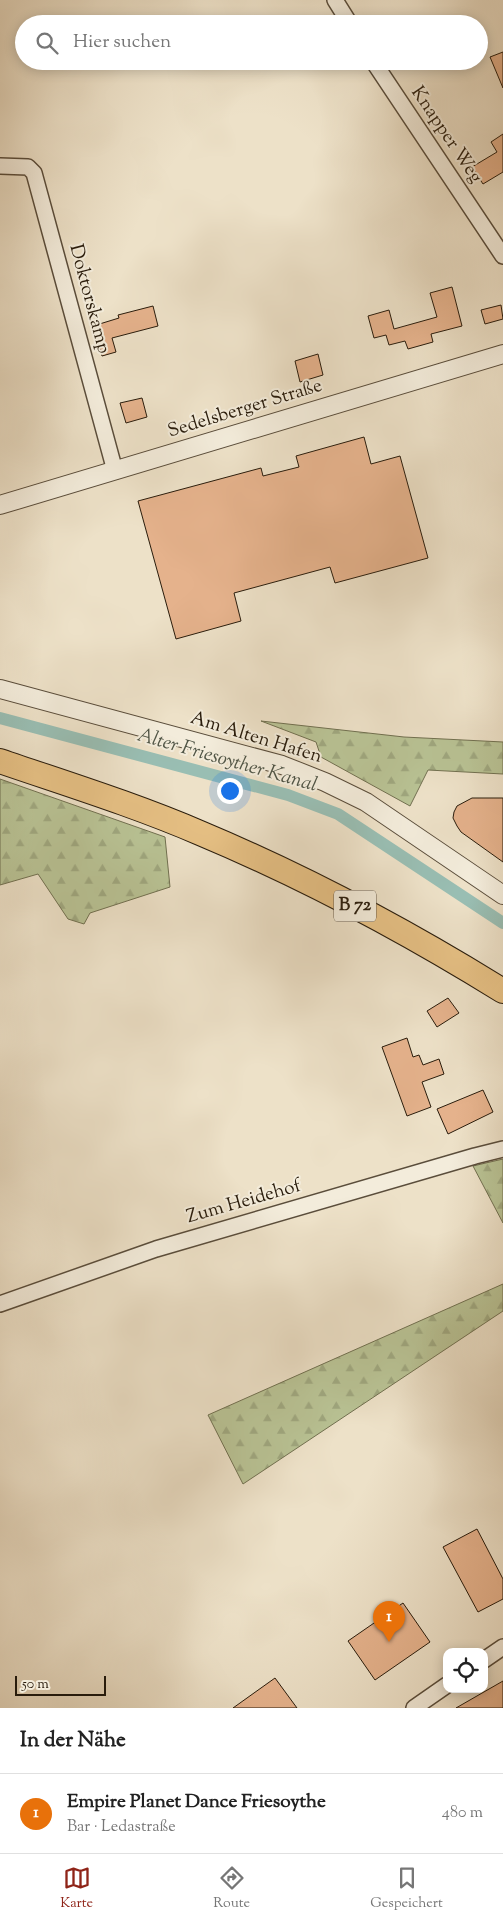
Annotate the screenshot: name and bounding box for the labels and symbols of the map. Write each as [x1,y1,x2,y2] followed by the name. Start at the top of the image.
[404,81,488,189] street label: Knapper Weg
[61,241,117,357] street label: Doktorskamp
[164,373,326,445] street label: Sedelsberger Straße
[187,705,325,771] street label: Am Alten Hafen
[134,721,320,801] water label: Alter Friesoyther Kanal
[217,778,243,804] your location
[334,890,376,921] road number: B 72
[184,1172,306,1231] street label: Zum Heidehof
[373,1601,405,1642] pin: 1
[15,1673,106,1696] scale bar

